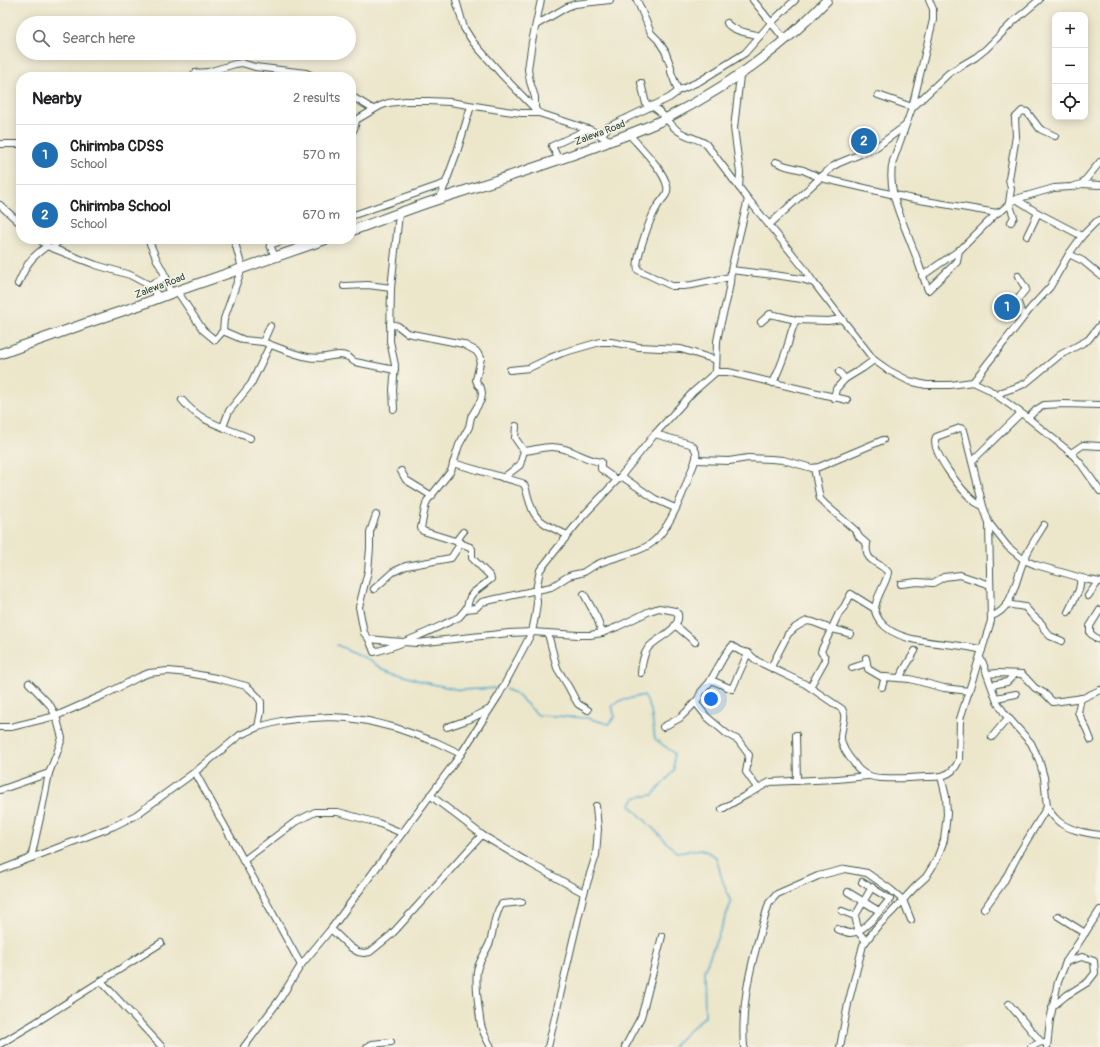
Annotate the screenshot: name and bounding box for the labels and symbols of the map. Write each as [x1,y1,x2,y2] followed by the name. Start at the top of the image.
[573,118,627,148] street label: Zalewa Road
[851,126,877,156] pin: 2
[133,271,187,301] street label: Zalewa Road
[994,292,1020,322] pin: 1
[701,689,721,709] your location

